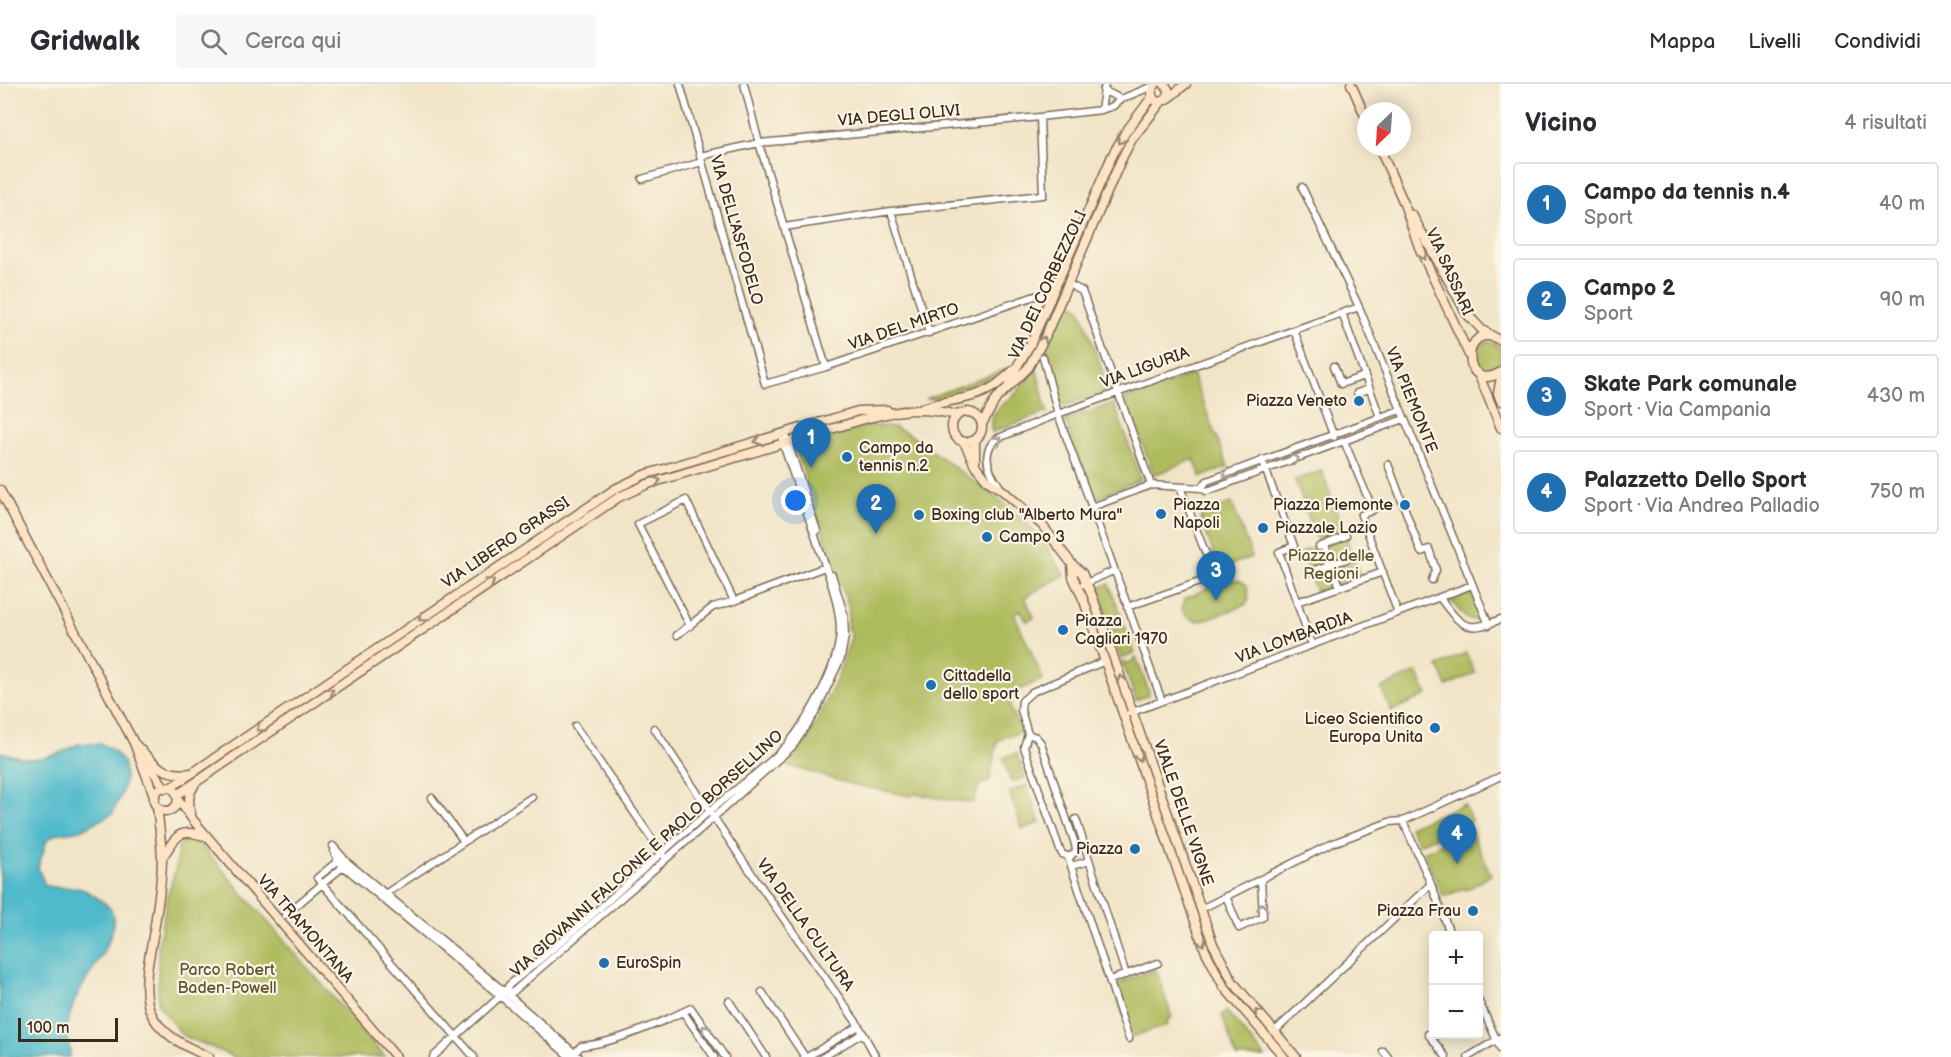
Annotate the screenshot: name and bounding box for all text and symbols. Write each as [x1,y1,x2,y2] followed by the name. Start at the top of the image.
[176,14,596,68] search box
[30,25,140,58] text: Gridwalk
[197,25,230,58] icon: search
[245,28,341,55] text: Cerca qui
[1649,29,1715,54] text: Mappa
[1748,29,1801,54] text: Livelli
[1834,29,1921,54] text: Condividi
[837,101,961,131] street label: VIA DEGLI OLIVI
[1357,102,1411,156] north arrow
[1525,108,1597,139] text: Vicino
[1844,111,1927,135] text: 4 risultati
[1117,134,1128,145] one-way arrow
[705,153,767,307] street label: VIA DELL'ASFODELO
[1584,179,1790,206] text: Campo da tennis n.4
[1542,192,1551,216] text: 1
[1879,192,1925,216] text: 40 m
[1584,206,1633,230] text: Sport
[1005,207,1091,363] street label: VIA DEI CORBEZZOLI
[1421,225,1477,319] street label: VIA SASSARI
[1416,250,1428,261] one-way arrow
[1584,275,1675,302] text: Campo 2
[1541,288,1552,312] text: 2
[1880,288,1925,312] text: 90 m
[846,299,962,355] street label: VIA DEL MIRTO
[1584,302,1633,326] text: Sport
[1036,335,1047,346] one-way arrow
[1098,343,1192,393] street label: VIA LIGURIA
[1381,344,1441,456] street label: VIA PIEMONTE
[1584,371,1797,398] text: Skate Park comunale
[1541,384,1552,408] text: 3
[1867,384,1925,408] text: 430 m
[1246,392,1347,411] place label: Piazza Veneto
[1352,394,1366,408] marker: Piazza Veneto
[1584,398,1771,422] text: Sport · Via Campania
[792,418,830,468] pin: 1
[754,434,764,446] one-way arrow
[991,436,1002,447] one-way arrow
[859,439,934,476] place label: Campo da tennis n.2
[840,450,854,464] marker: Campo da tennis n.2
[1289,453,1300,466] one-way arrow
[1222,466,1233,479] one-way arrow
[1584,467,1807,494] text: Palazzetto Dello Sport
[651,476,662,488] one-way arrow
[1541,480,1552,504] text: 4
[1870,480,1925,504] text: 750 m
[856,484,896,534] pin: 2
[781,486,810,515] your location
[439,493,574,593] street label: VIA LIBERO GRASSI
[1584,494,1820,518] text: Sport · Via Andrea Palladio
[1173,496,1220,533] place label: Piazza Napoli
[1273,496,1394,515] place label: Piazza Piemonte
[1398,498,1412,512] marker: Piazza Piemonte
[931,506,1123,525] place label: Boxing club "Alberto Mura"
[1154,507,1168,521] marker: Piazza Napoli
[912,508,926,522] marker: Boxing club "Alberto Mura"
[1275,519,1378,538] place label: Piazzale Lazio
[1256,521,1270,535] marker: Piazzale Lazio
[999,528,1065,547] place label: Campo 3
[980,530,994,544] marker: Campo 3
[1288,547,1375,584] park label: Piazza delle Regioni
[1196,552,1236,601] pin: 3
[484,578,495,589] one-way arrow
[1233,608,1355,668] street label: VIA LOMBARDIA
[417,611,428,622] one-way arrow
[1075,612,1168,649] place label: Piazza Cagliari 1970
[1056,623,1070,637] marker: Piazza Cagliari 1970
[943,667,1019,704] place label: Cittadella dello sport
[1116,674,1129,685] one-way arrow
[924,678,938,692] marker: Cittadella dello sport
[323,688,334,699] one-way arrow
[1304,710,1423,747] place label: Liceo Scientifico Europa Unita
[256,720,267,731] one-way arrow
[1428,721,1442,735] marker: Liceo Scientifico Europa Unita
[507,726,787,982] street label: VIA GIOVANNI FALCONE E PAOLO BORSELLINO
[1149,738,1217,888] street label: VIALE DELLE VIGNE
[1131,751,1144,762] one-way arrow
[1438,814,1476,864] pin: 4
[1076,840,1123,859] place label: Piazza
[1128,842,1142,856] marker: Piazza
[752,855,858,995] street label: VIA DELLA CULTURA
[253,871,357,987] street label: VIA TRAMONTANA
[1256,902,1268,911] one-way arrow
[1377,902,1461,921] place label: Piazza Frau
[1466,904,1480,918] marker: Piazza Frau
[1429,931,1483,1039] map controls
[1429,931,1483,985] button: +
[1195,936,1208,946] one-way arrow
[616,954,681,973] place label: EuroSpin
[597,956,611,970] marker: EuroSpin
[177,961,277,998] park label: Parco Robert Baden-Powell
[1429,985,1483,1039] button: −
[1254,1009,1265,1020] one-way arrow
[18,1015,118,1042] scale bar
[27,1019,70,1038] text: 100 m
[702,1024,713,1035] one-way arrow

